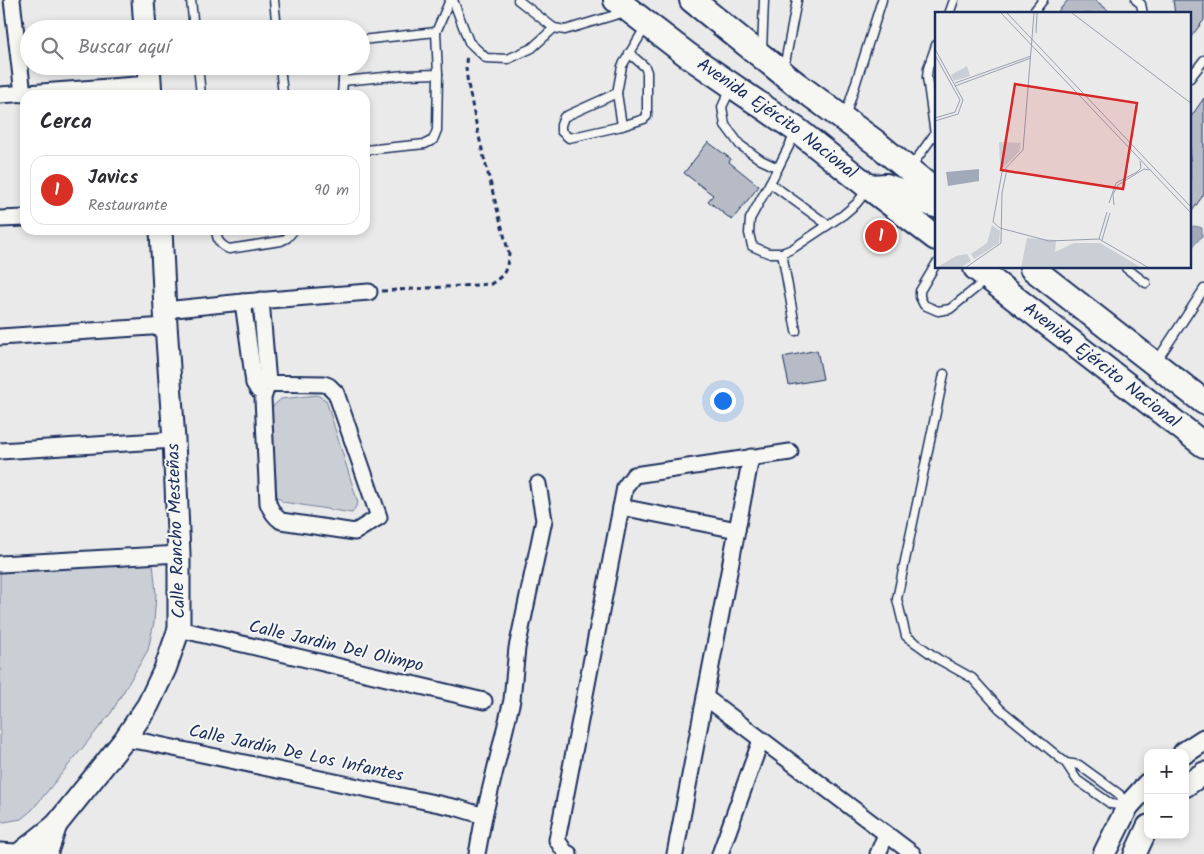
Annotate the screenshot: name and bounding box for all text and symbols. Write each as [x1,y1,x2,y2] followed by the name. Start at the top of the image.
[935,12,1192,269] inset map
[20,20,370,75] search box
[78,33,170,63] text: Buscar aquí
[38,34,66,62] icon: search
[691,51,864,187] street label: Avenida Ejército Nacional
[40,106,92,139] text: Cerca
[88,163,138,193] text: Javics
[55,178,59,203] text: 1
[314,178,349,203] text: 90 m
[88,193,167,218] text: Restaurante
[865,217,897,255] pin: 1
[1017,295,1187,436] street label: Avenida Ejército Nacional
[710,388,736,414] your location
[159,442,195,619] street label: Calle Rancho Mesteñas
[246,613,426,681] street label: Calle Jardin Del Olimpo
[186,717,406,791] street label: Calle Jardín De Los Infantes
[1144,749,1189,839] map controls
[1144,749,1189,794] button: +
[1144,794,1189,839] button: −

